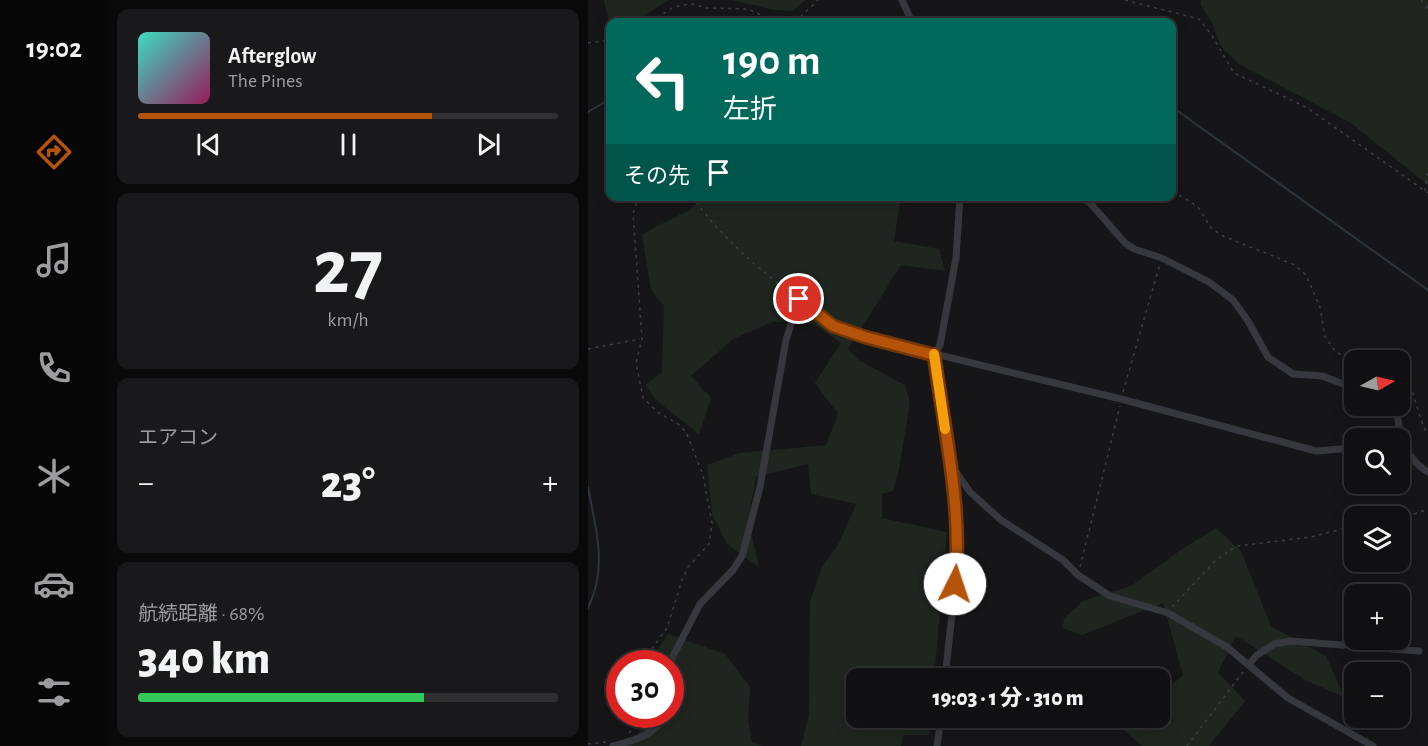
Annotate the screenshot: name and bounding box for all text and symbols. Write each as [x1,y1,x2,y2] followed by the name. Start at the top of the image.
[26,35,82,62] text: 19:02
[723,40,821,82] text: 190 m
[624,42,702,120] icon: left
[228,45,316,67] text: Afterglow
[228,71,303,91] text: The Pines
[723,96,777,123] text: 左折
[192,128,225,161] icon: previous
[332,128,365,161] icon: pause
[472,128,505,161] icon: next
[33,131,75,173] icon: directions
[702,156,735,189] icon: arrive
[624,165,690,187] text: その先
[313,230,383,308] text: 27
[33,239,75,281] icon: music
[773,273,824,324] pin
[782,282,815,315] icon: arrive
[327,310,369,330] text: km/h
[33,347,75,389] icon: phone
[1344,350,1410,416] north arrow
[1344,350,1410,728] map controls
[138,428,218,448] text: エアコン
[1344,428,1410,494] button: search
[33,455,75,497] icon: climate
[321,461,375,506] text: 23°
[138,467,154,500] text: −
[542,467,558,500] text: +
[1344,506,1410,572] button: layers
[923,552,987,616] position arrow
[33,563,75,605] icon: car
[1344,584,1410,650] button: +
[138,604,265,624] text: 航続距離 · 68%
[138,637,270,682] text: 340 km
[606,650,684,728] speed limit sign: 30
[1344,662,1410,728] button: −
[33,671,75,713] icon: filters
[932,687,1084,709] text: 19:03 · 1 分 · 310 m

